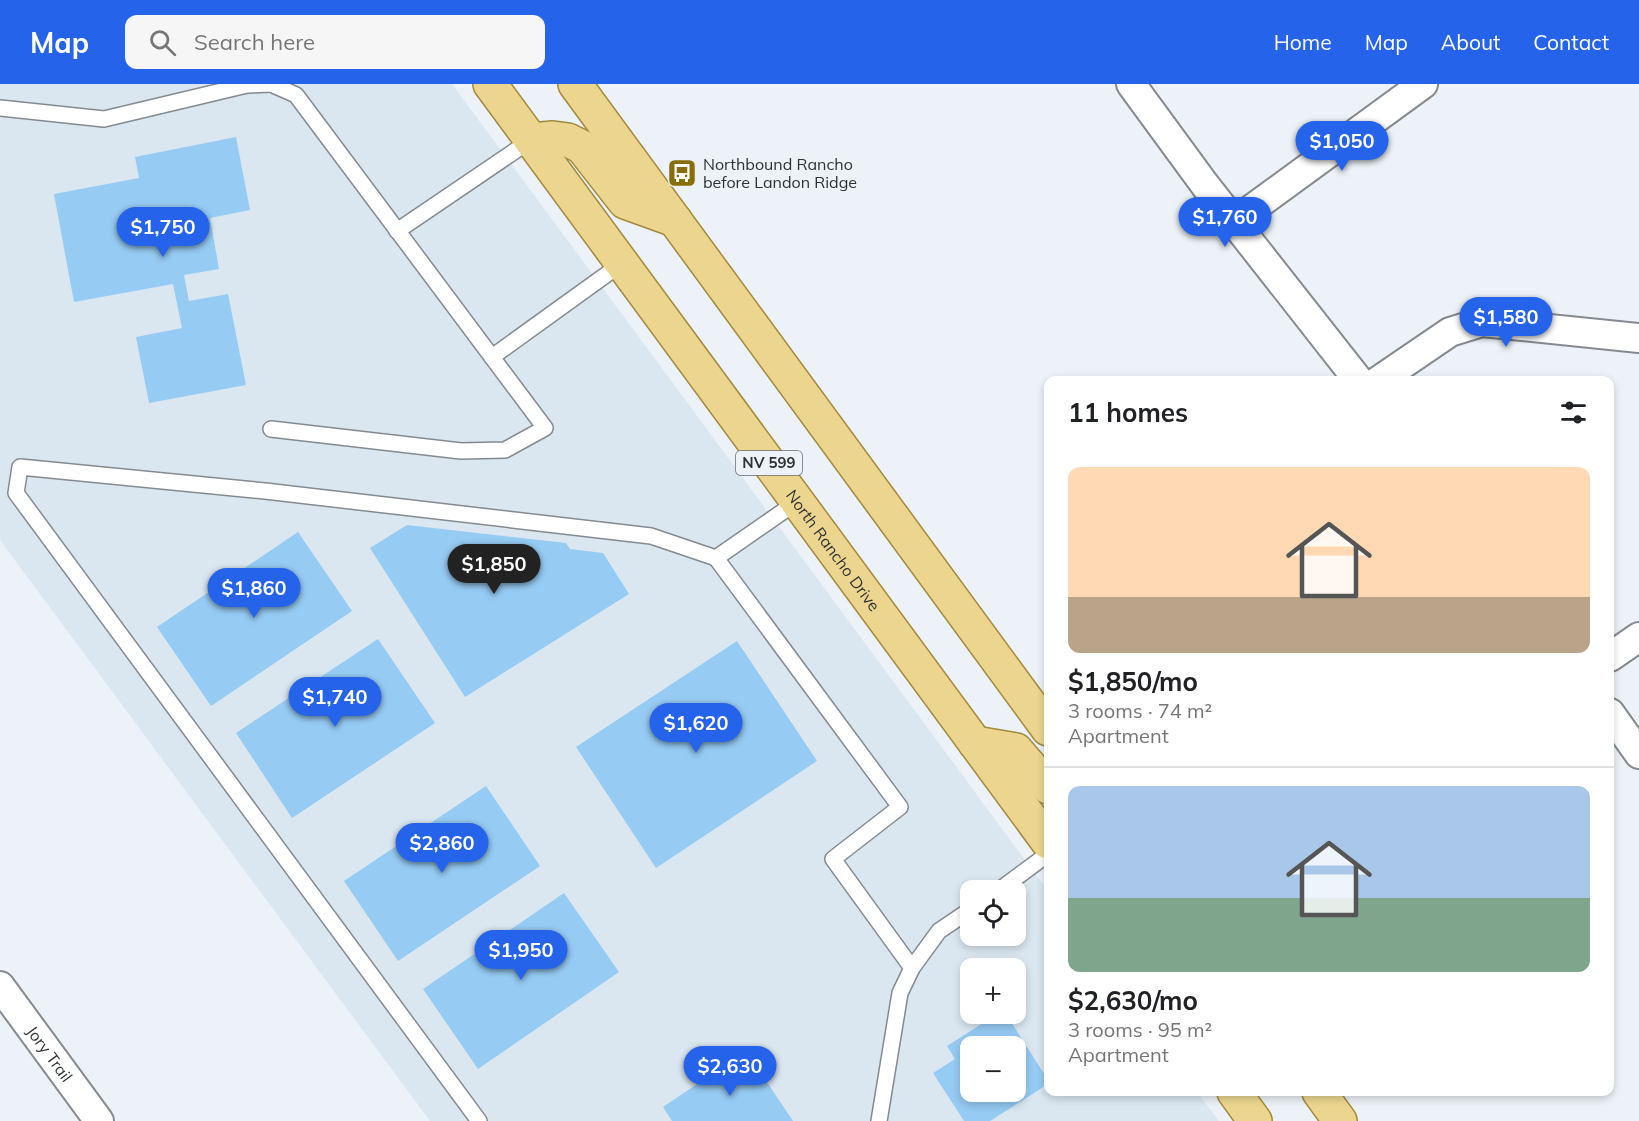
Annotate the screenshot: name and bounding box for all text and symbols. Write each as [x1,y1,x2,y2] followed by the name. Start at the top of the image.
[125,15,545,69] search box
[30,25,89,60] text: Map
[146,26,179,59] icon: search
[194,28,315,56] text: Search here
[1274,29,1332,55] text: Home
[1365,29,1408,55] text: Map
[1441,29,1500,55] text: About
[1533,29,1609,55] text: Contact
[1293,121,1391,172] pin: $1,050
[1310,128,1374,153] text: $1,050
[703,154,857,192] place label: Northbound Rancho before Landon Ridge
[666,157,698,189] bus stop icon: Northbound Rancho before Landon Ridge
[1176,197,1274,248] pin: $1,760
[1193,204,1257,229] text: $1,760
[114,207,212,258] pin: $1,750
[131,214,195,239] text: $1,750
[1457,297,1555,348] pin: $1,580
[1474,304,1538,329] text: $1,580
[1068,396,1188,429] text: 11 homes
[1557,396,1590,429] icon: filters
[736,451,802,475] road number: NV 599
[782,486,885,615] street label: North Rancho Drive
[1275,506,1383,614] icon: home
[445,544,543,595] pin: $1,850
[462,551,526,576] text: $1,850
[205,568,303,619] pin: $1,860
[222,575,286,600] text: $1,860
[1068,665,1198,698] text: $1,850/mo
[286,677,384,728] pin: $1,740
[303,684,367,709] text: $1,740
[1068,698,1212,723] text: 3 rooms · 74 m²
[647,703,745,754] pin: $1,620
[664,710,728,735] text: $1,620
[1068,723,1169,748] text: Apartment
[393,823,491,874] pin: $2,860
[1275,825,1383,933] icon: home
[410,830,474,855] text: $2,860
[960,880,1026,1102] map controls
[960,880,1026,946] button: locate
[472,930,570,981] pin: $1,950
[489,937,553,962] text: $1,950
[960,958,1026,1024] button: +
[1068,984,1198,1017] text: $2,630/mo
[1068,1017,1212,1042] text: 3 rooms · 95 m²
[22,1022,77,1086] street label: Jory Trail
[960,1036,1026,1102] button: −
[1068,1042,1169,1067] text: Apartment
[681,1046,779,1097] pin: $2,630
[698,1053,762,1078] text: $2,630

